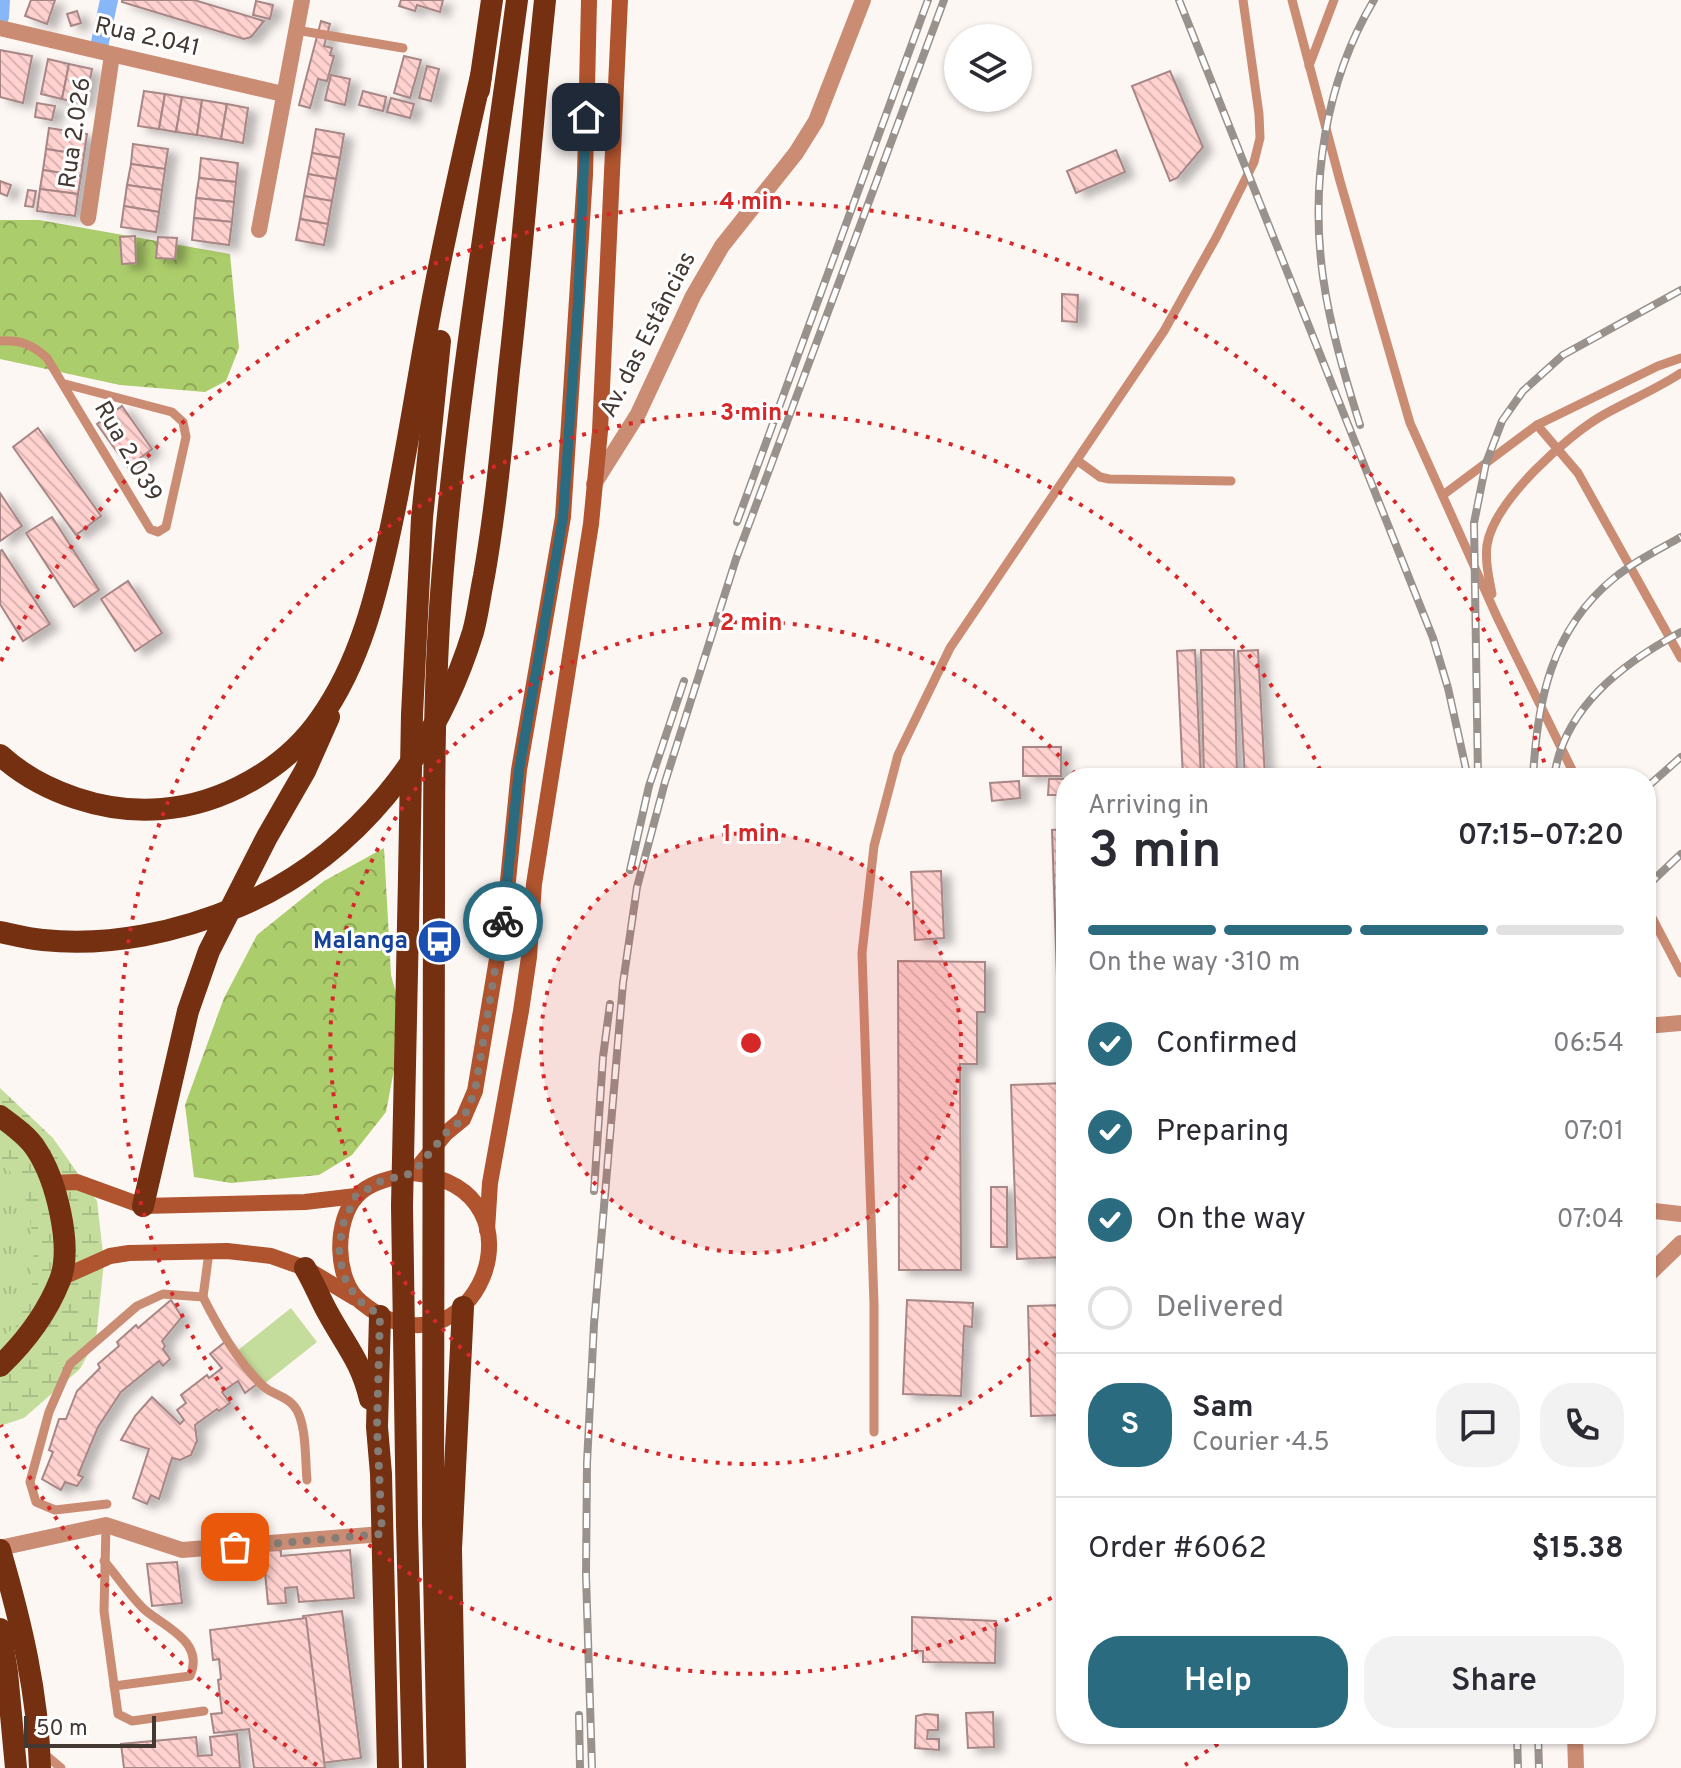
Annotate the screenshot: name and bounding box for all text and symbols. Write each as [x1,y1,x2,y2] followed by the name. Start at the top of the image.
[92,11,202,65] street label: Rua 2.041
[944,24,1032,112] map controls
[944,24,1032,112] button: layers
[53,75,99,191] street label: Rua 2.026
[552,83,620,151] pin
[564,95,608,139] icon: home
[719,188,783,218] text: 4 min
[594,247,704,423] street label: Av. das Estâncias
[86,396,168,508] street label: Rua 2.039
[720,399,782,429] text: 3 min
[720,609,782,639] text: 2 min
[1088,790,1209,823] text: Arriving in
[1458,818,1624,855] text: 07:15–07:20
[722,820,780,850] text: 1 min
[1088,820,1221,886] text: 3 min
[463,881,543,961] courier
[481,899,525,943] icon: bike
[415,918,463,966] bus stop icon: Malanga
[313,927,408,957] place label: Malanga
[1088,947,1300,980] text: On the way · 310 m
[1088,1022,1132,1066] icon: check
[1156,1026,1298,1063] text: Confirmed
[1553,1028,1624,1061] text: 06:54
[737,1029,765,1057] centre of rings
[1088,1110,1132,1154] icon: check
[1156,1114,1289,1151] text: Preparing
[1563,1116,1624,1149] text: 07:01
[1088,1198,1132,1242] icon: check
[1156,1202,1306,1239] text: On the way
[1557,1204,1624,1237] text: 07:04
[1156,1290,1284,1327] text: Delivered
[1436,1383,1520,1467] button: chat
[1540,1383,1624,1467] button: phone
[1192,1390,1254,1427] text: Sam
[1121,1407,1139,1444] text: S
[1192,1427,1330,1460] text: Courier · 4.5
[201,1513,269,1581] pin
[213,1525,257,1569] icon: bag
[1088,1531,1267,1568] text: Order #6062
[1531,1531,1624,1568] text: $15.38
[1088,1636,1348,1728] button: Help
[1364,1636,1624,1728] button: Share
[24,1712,156,1748] scale bar
[36,1716,88,1743] text: 50 m

